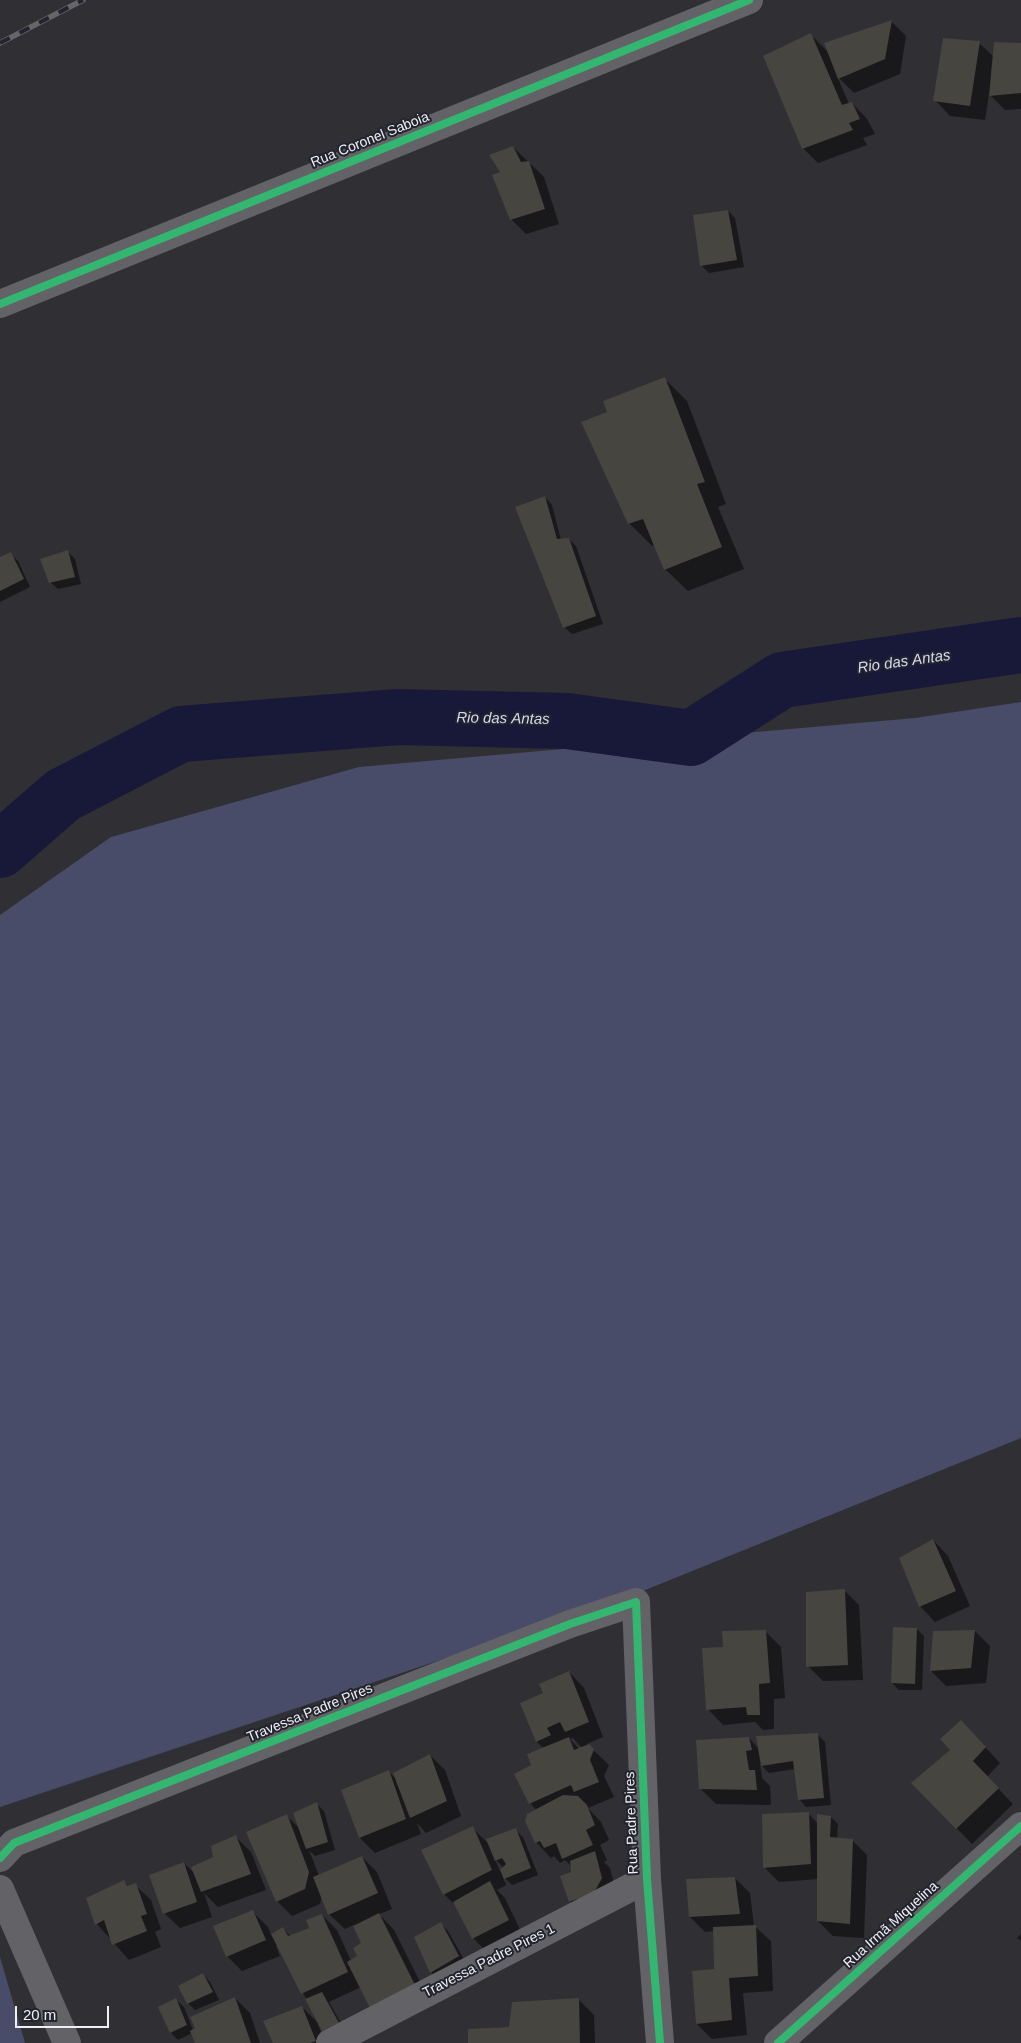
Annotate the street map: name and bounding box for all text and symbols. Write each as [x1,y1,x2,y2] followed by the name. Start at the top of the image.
[308,109,432,171] street label: Rua Coronel Saboia
[857,647,951,677] water label: Rio das Antas
[456,709,550,729] water label: Rio das Antas
[245,1680,375,1746] street label: Travessa Padre Pires
[622,1771,642,1875] street label: Rua Padre Pires
[840,1878,942,1972] street label: Rua Irmã Miquelina
[420,1920,558,2002] street label: Travessa Padre Pires 1
[18,1996,111,2028] scale bar
[23,2006,56,2023] text: 20 m

